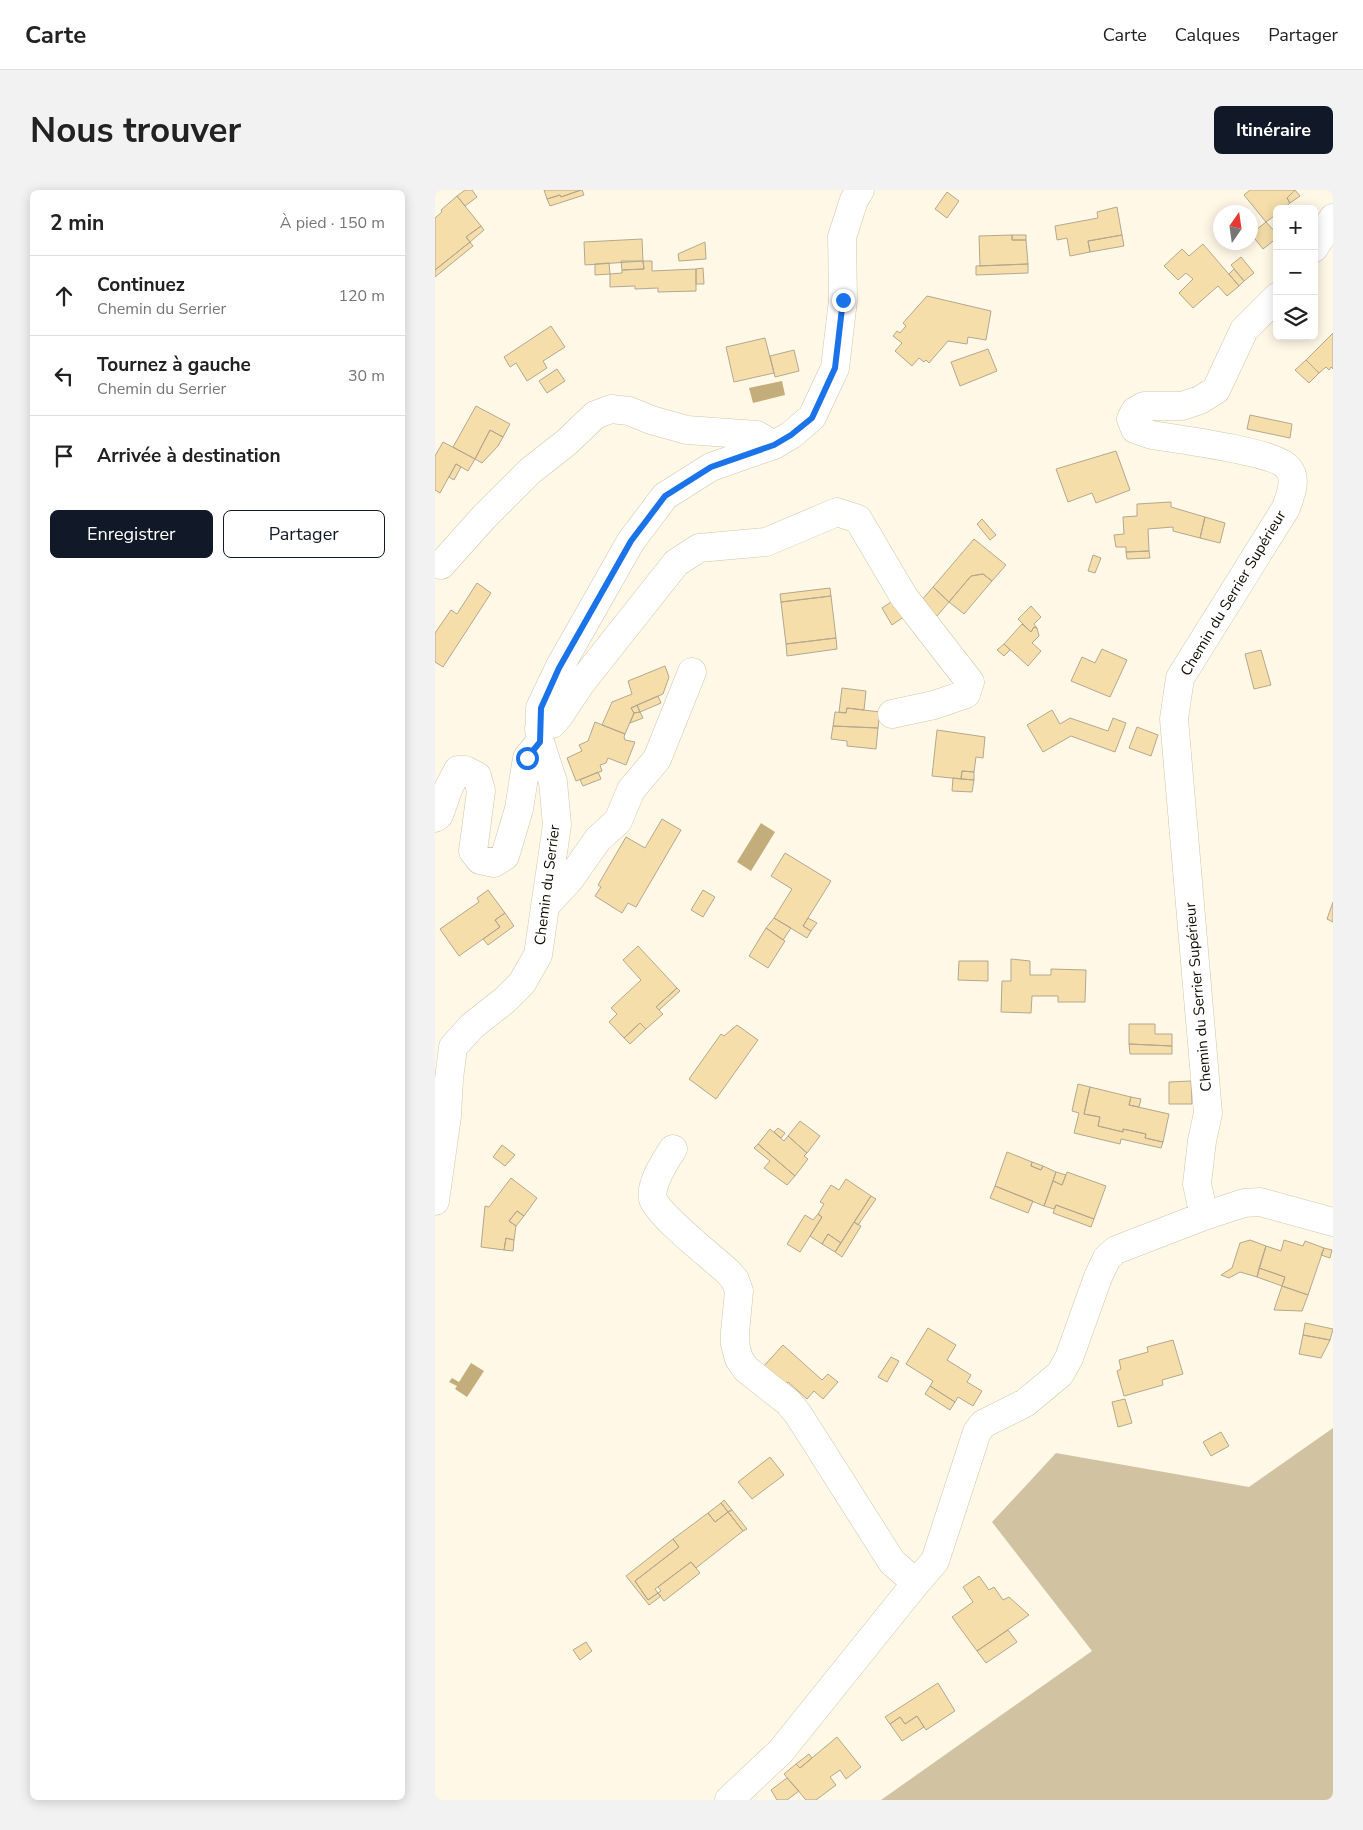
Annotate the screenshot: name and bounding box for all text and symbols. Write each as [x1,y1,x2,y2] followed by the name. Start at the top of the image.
[25,19,86,51] text: Carte
[1103,23,1147,47] text: Carte
[1175,23,1240,47] text: Calques
[1268,23,1338,47] text: Partager
[1214,106,1333,154] button: Itinéraire
[30,107,241,154] text: Nous trouver
[1213,205,1258,250] north arrow
[1273,205,1318,340] map controls
[1273,205,1318,250] button: +
[50,209,104,237] text: 2 min
[280,212,385,234] text: À pied · 150 m
[1273,250,1318,295] button: −
[97,272,185,298] text: Continuez
[50,282,78,310] icon: ahead
[338,285,385,307] text: 120 m
[832,289,855,312] route end
[1273,295,1318,340] button: layers
[97,298,226,320] text: Chemin du Serrier
[97,352,251,378] text: Tournez à gauche
[50,362,78,390] icon: left
[348,365,385,387] text: 30 m
[97,378,226,400] text: Chemin du Serrier
[50,442,78,470] icon: arrive
[97,443,281,469] text: Arrivée à destination
[1176,506,1291,680] street label: Chemin du Serrier Supérieur
[50,510,213,558] button: Enregistrer
[223,510,385,558] button: Partager
[516,747,539,770] route start
[530,823,564,946] street label: Chemin du Serrier
[1180,901,1216,1092] street label: Chemin du Serrier Supérieur

